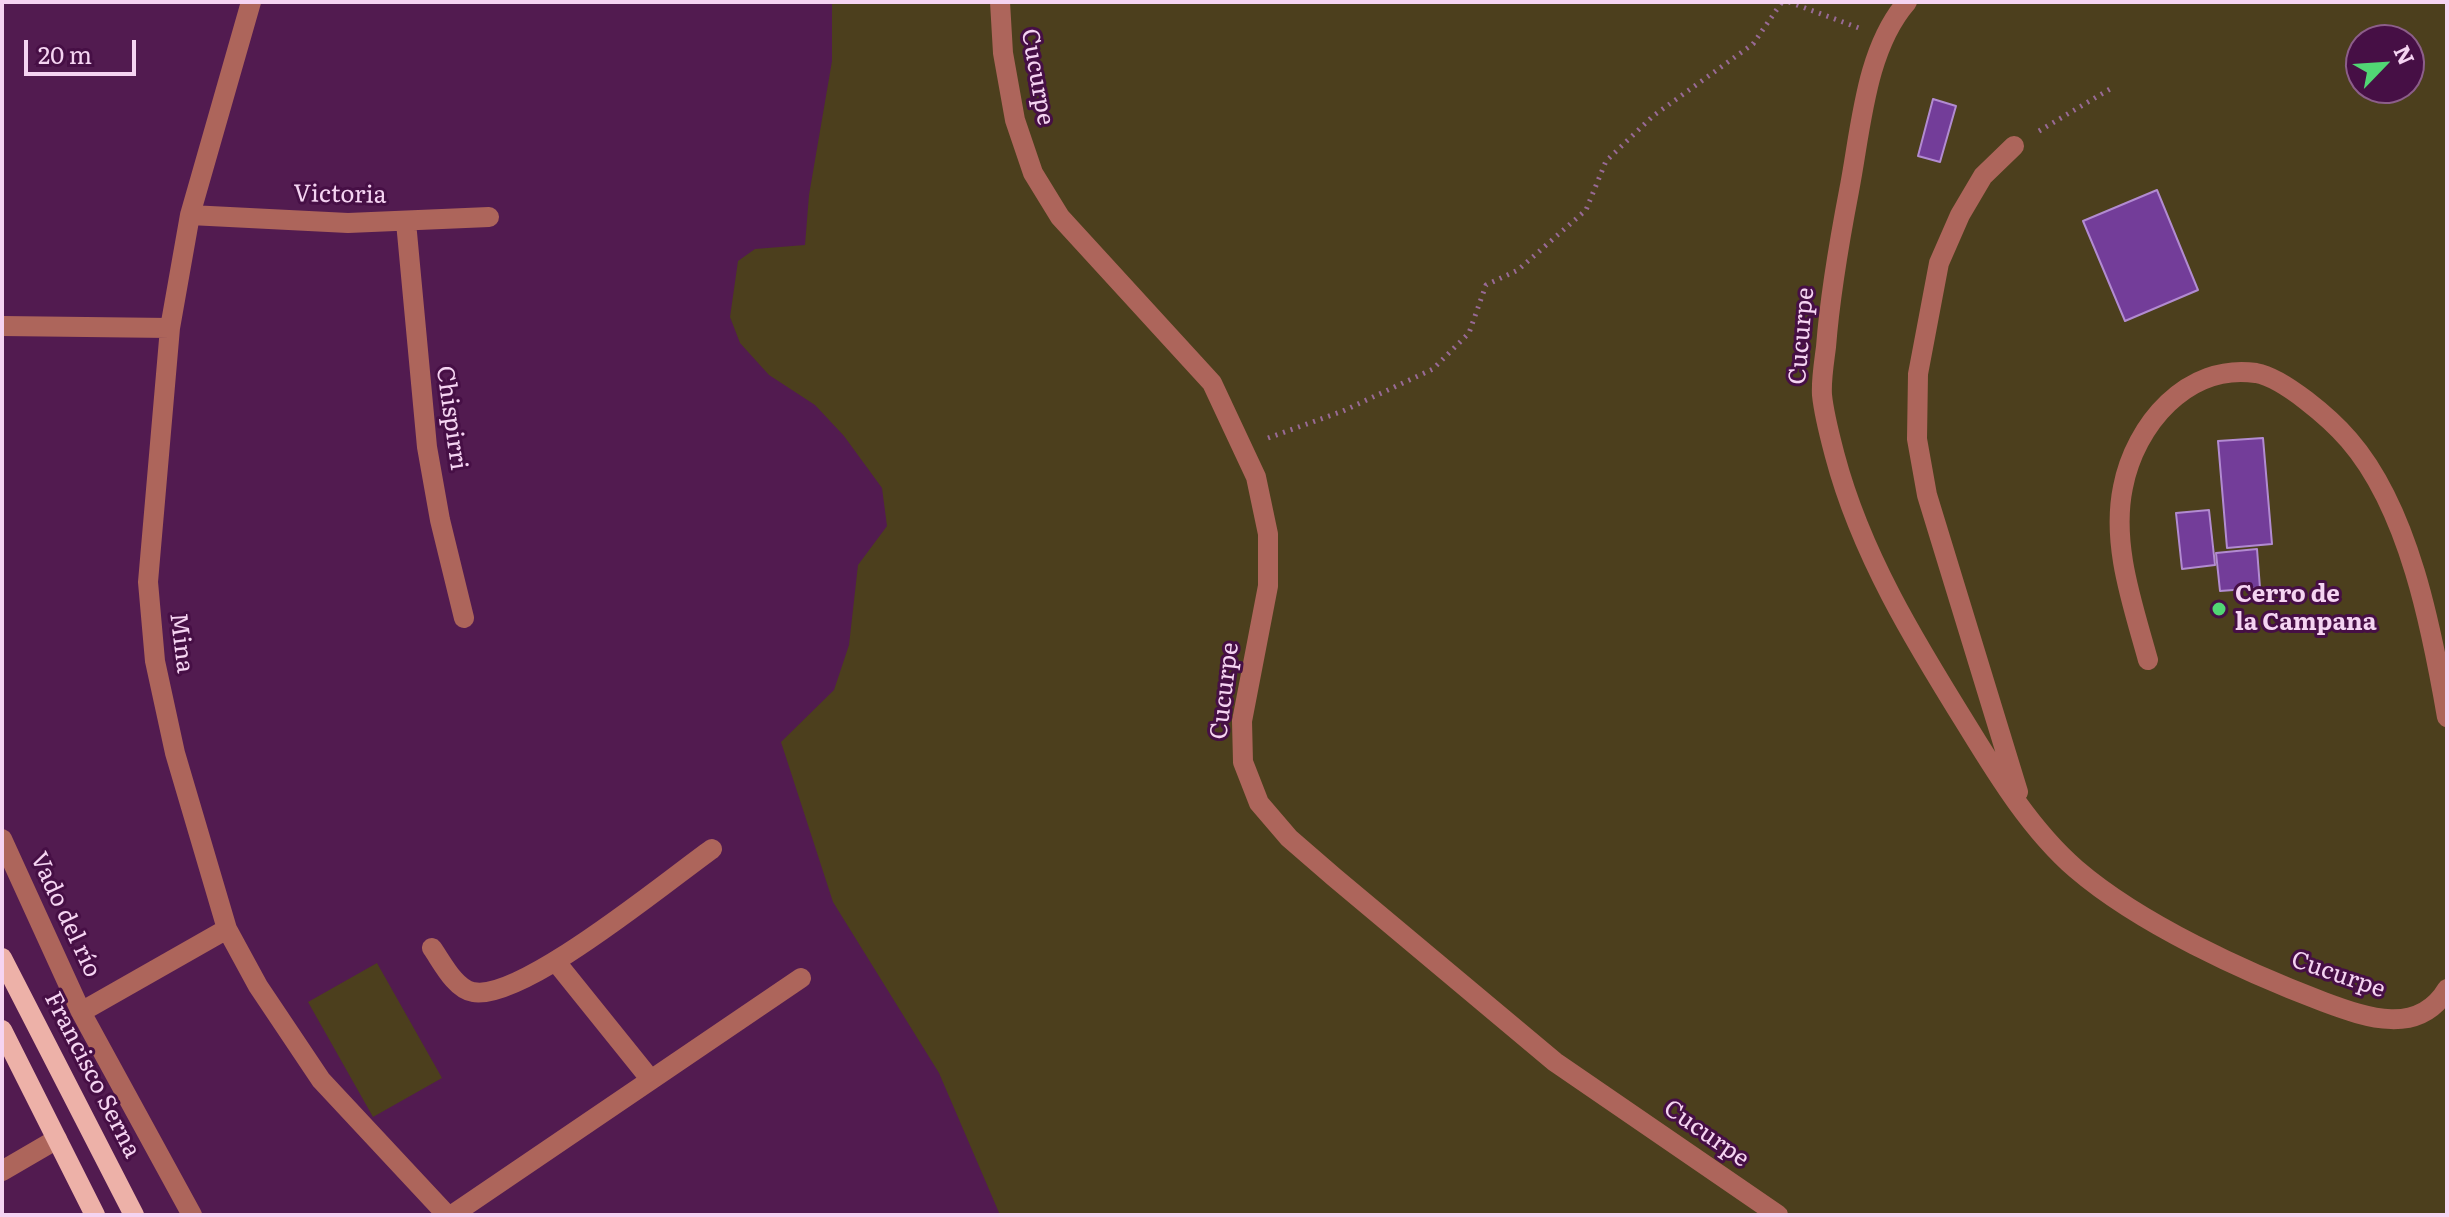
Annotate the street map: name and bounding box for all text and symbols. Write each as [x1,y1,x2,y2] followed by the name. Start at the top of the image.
[28,24,140,74] scale bar
[2345,24,2425,104] north arrow
[1014,27,1060,127] street label: Cucurpe
[38,36,92,71] text: 20 m
[2387,39,2424,70] text: N
[293,180,387,210] street label: Victoria
[1783,286,1821,386] street label: Cucurpe
[429,364,473,472] street label: Chispirri
[2235,581,2377,637] place label: Cerro de la Campana
[2210,600,2228,618] marker: Cerro de la Campana
[163,611,199,675] street label: Mina
[1205,641,1245,741] street label: Cucurpe
[23,848,107,982] street label: Vado del río
[2287,946,2389,1004] street label: Cucurpe
[38,987,146,1163] street label: Francisco Serna
[1658,1094,1754,1174] street label: Cucurpe

